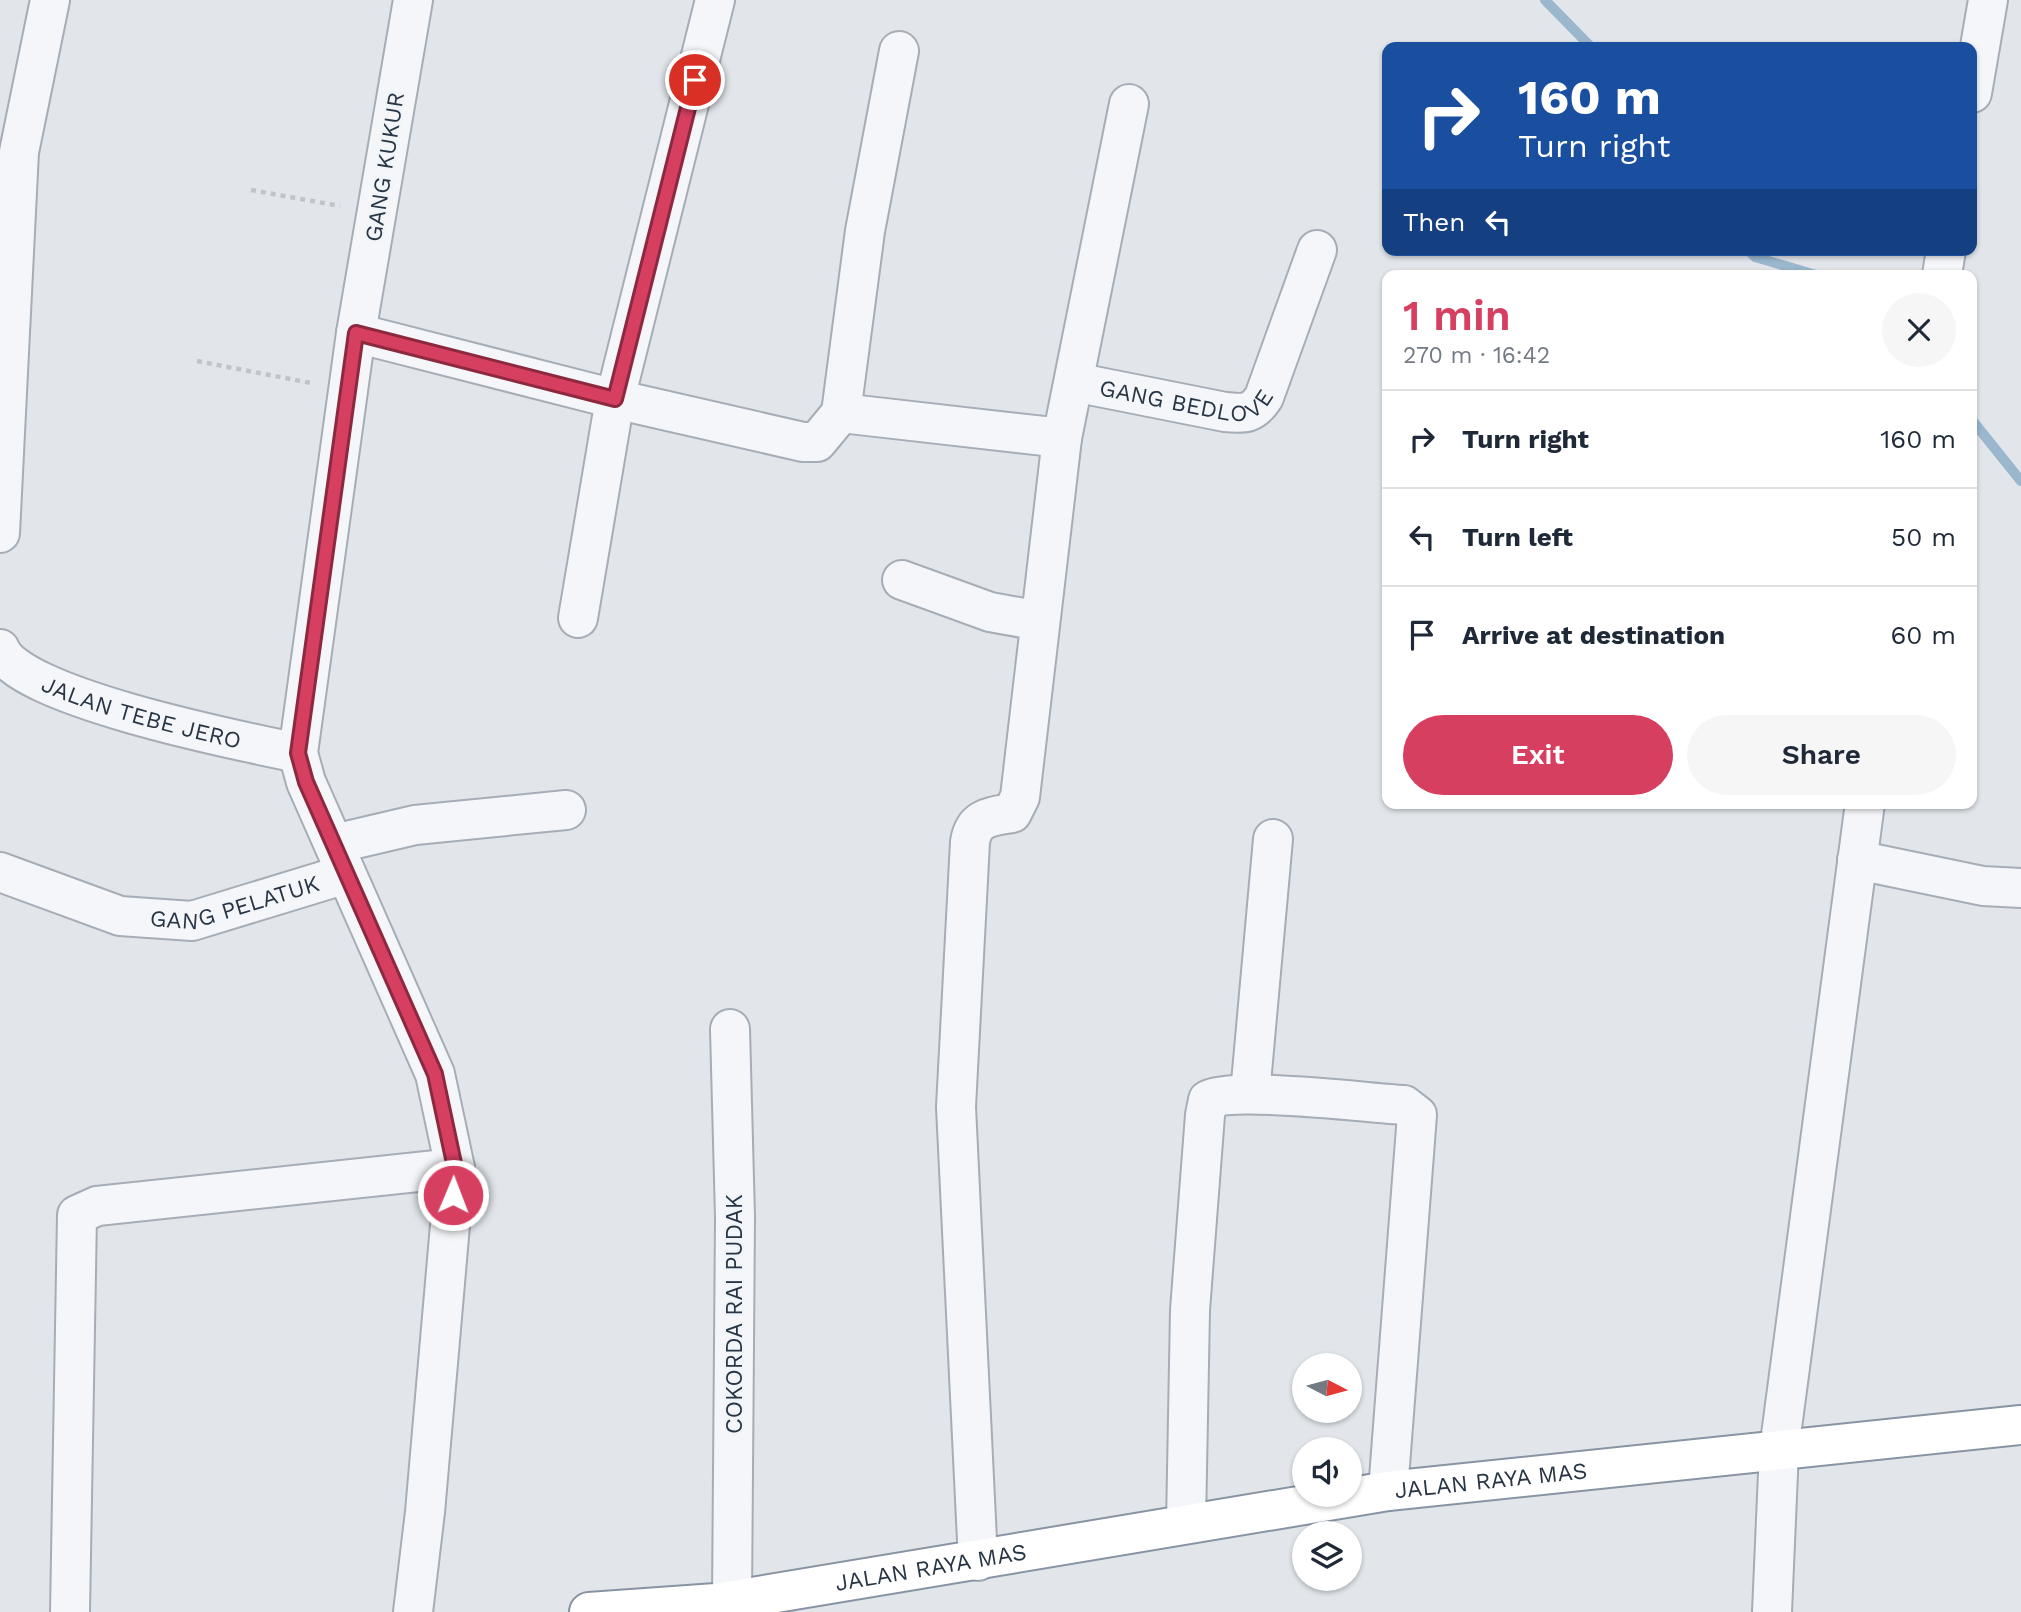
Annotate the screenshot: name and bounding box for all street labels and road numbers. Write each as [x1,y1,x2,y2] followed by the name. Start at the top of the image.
[360,90,410,244] street label: GANG KUKUR
[1089,368,1269,398] street label: GANG BEDLOVE
[38,670,244,754] street label: JALAN TEBE JERO
[149,870,322,935] street label: GANG PELATUK
[721,1194,748,1434] street label: COKORDA RAI PUDAK
[1393,1457,1589,1504] street label: JALAN RAYA MAS
[833,1538,1028,1596] street label: JALAN RAYA MAS

